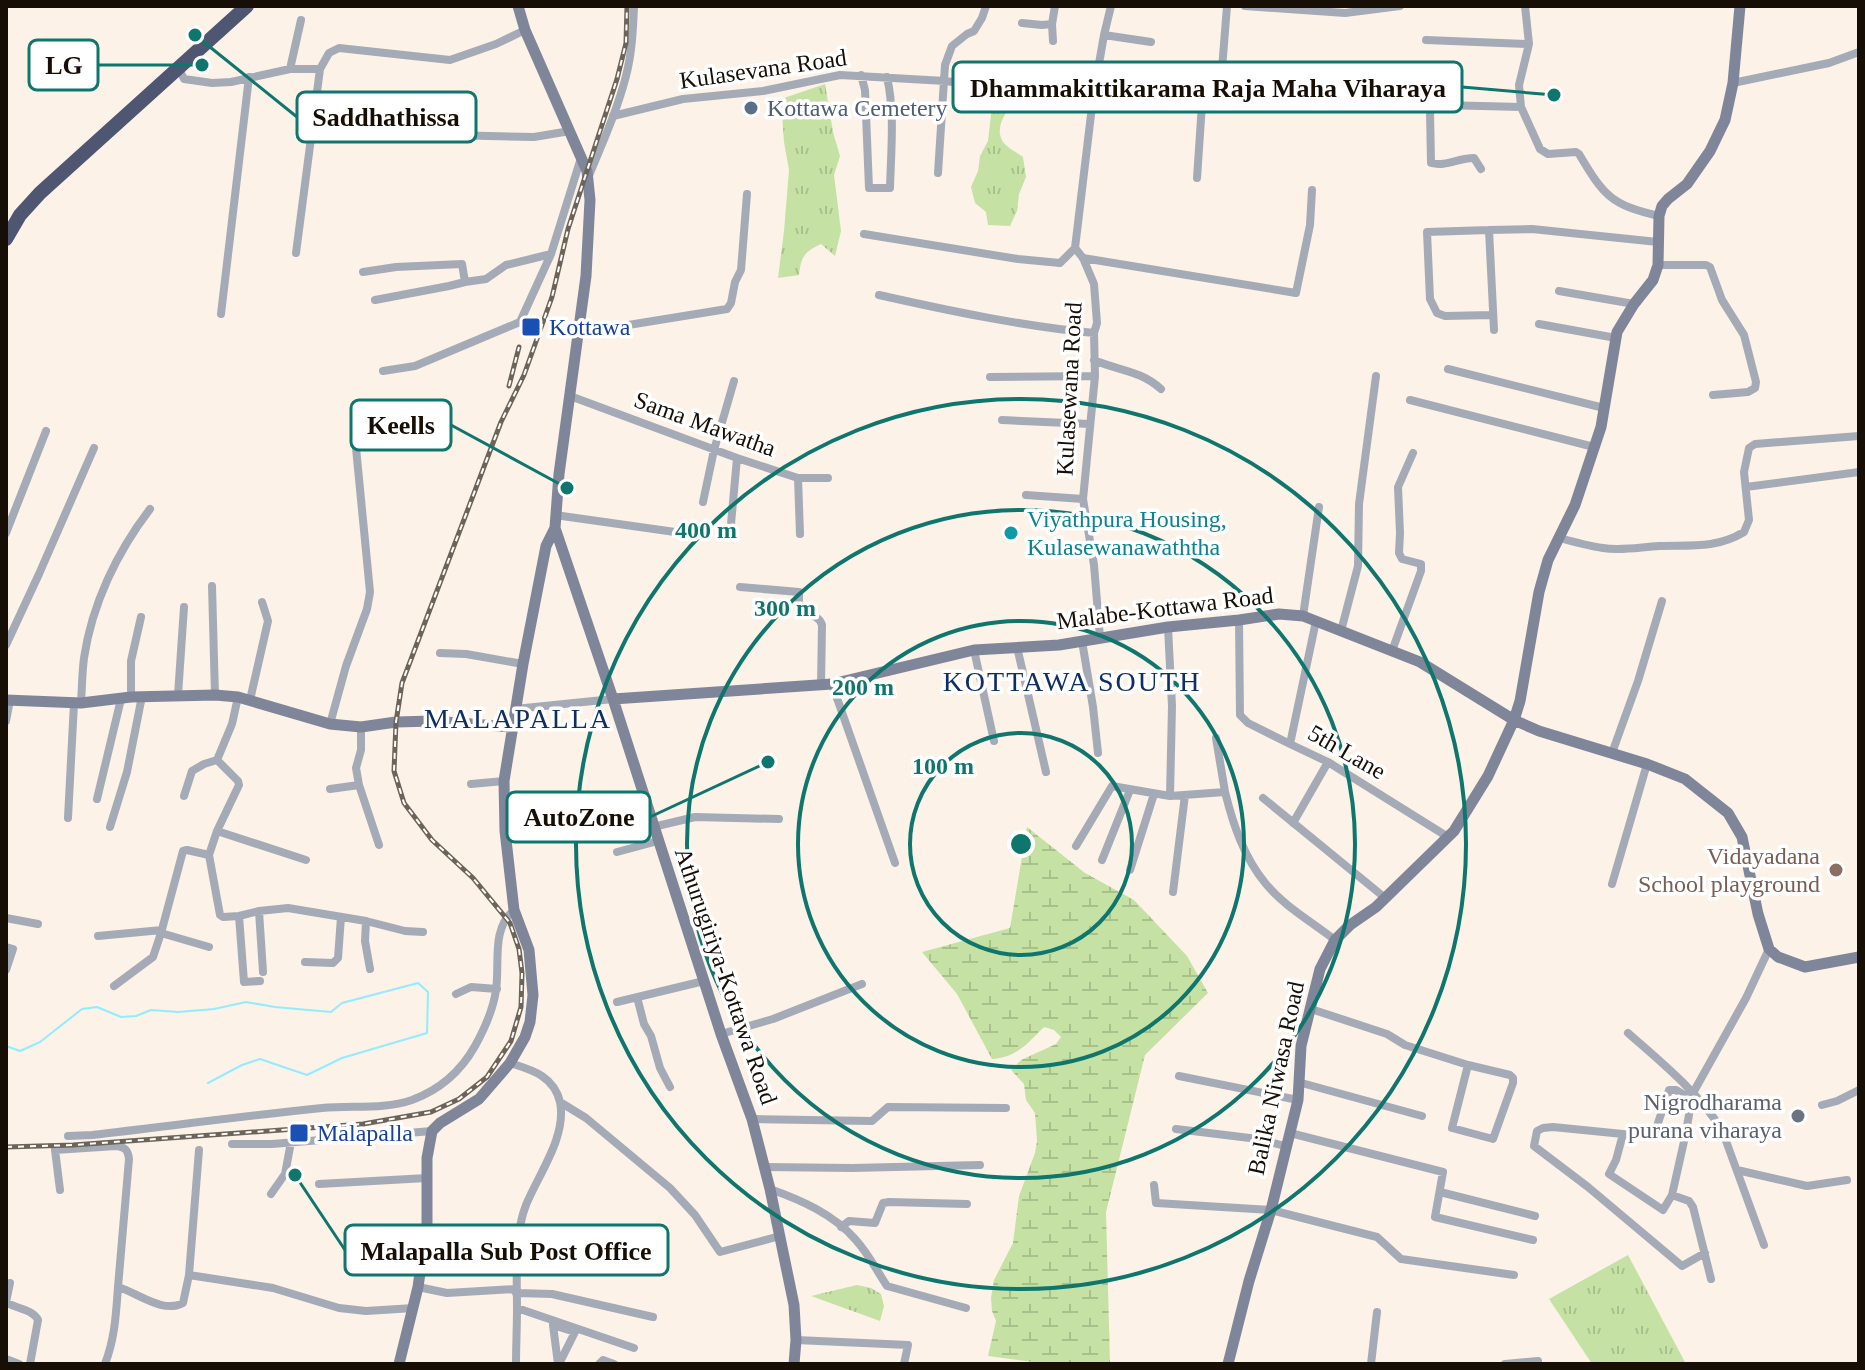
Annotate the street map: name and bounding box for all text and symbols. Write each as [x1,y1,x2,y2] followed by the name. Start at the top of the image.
[29,40,98,90] callout: LG
[678,44,848,94] street label: Kulasevana Road
[45,51,83,80] text: LG
[953,62,1462,112] callout: Dhammakittikarama Raja Maha Viharaya
[970,74,1446,103] text: Dhammakittikarama Raja Maha Viharaya
[297,92,476,142] callout: Saddhathissa
[767,95,948,121] place label: Kottawa Cemetery
[742,99,760,117] marker: Kottawa Cemetery
[312,103,460,132] text: Saddhathissa
[1051,301,1087,477] street label: Kulasewana Road
[549,314,631,340] place label: Kottawa
[520,316,542,338] marker: Kottawa
[631,386,780,462] street label: Sama Mawatha
[351,400,451,450] callout: Keells
[367,411,435,440] text: Keells
[1027,506,1227,560] place label: Viyathpura Housing, Kulasewanawaththa
[675,517,737,543] text: 400 m
[1002,524,1020,542] marker: Viyathpura Housing, Kulasewanawaththa
[1055,582,1275,634] street label: Malabe-Kottawa Road
[754,595,816,621] text: 300 m
[943,666,1201,697] district label: KOTTAWA SOUTH
[832,674,894,700] text: 200 m
[424,703,612,734] district label: MALAPALLA
[1304,720,1390,784] street label: 5th Lane
[912,753,974,779] text: 100 m
[507,792,650,842] callout: AutoZone
[523,803,635,832] text: AutoZone
[1007,830,1035,858] centre of rings
[1638,843,1820,897] place label: Vidayadana School playground
[670,844,782,1108] street label: Athurugiriya-Kottawa Road
[1827,861,1845,879] marker: Vidayadana School playground
[1243,979,1309,1177] street label: Balika Niwasa Road
[1628,1089,1782,1143] place label: Nigrodharama purana viharaya
[1789,1107,1807,1125] marker: Nigrodharama purana viharaya
[317,1120,413,1146] place label: Malapalla
[288,1122,310,1144] marker: Malapalla
[345,1225,668,1275] callout: Malapalla Sub Post Office
[360,1237,652,1266] text: Malapalla Sub Post Office

